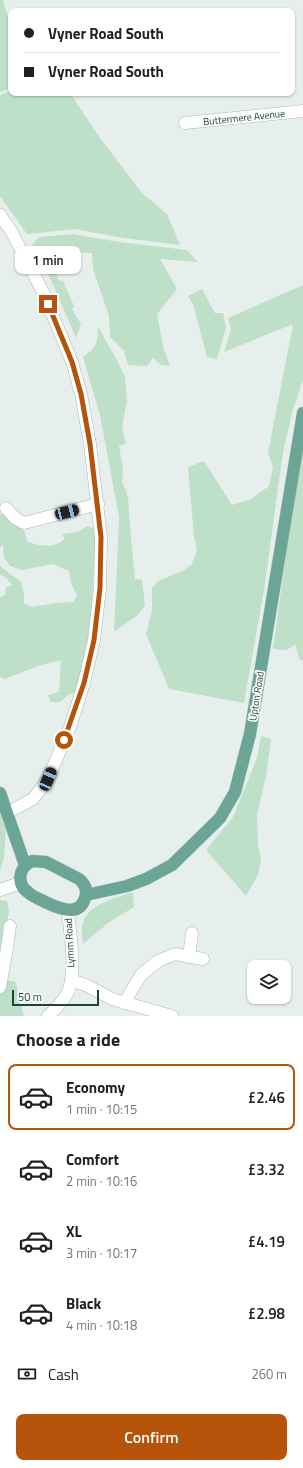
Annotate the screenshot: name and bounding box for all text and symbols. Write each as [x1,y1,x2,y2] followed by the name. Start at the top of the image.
[48,22,164,45] text: Vyner Road South
[48,60,164,83] text: Vyner Road South
[202,106,286,129] street label: Buttermere Avenue
[15,246,81,274] callout: 1 min
[32,250,64,270] text: 1 min
[39,295,57,313] route end
[54,503,80,521] car
[245,670,268,722] street label: Upton Road
[55,731,73,749] route start
[38,766,58,792] car
[61,918,78,968] street label: Lymm Road
[247,960,291,1004] map controls
[247,960,291,1004] button: layers
[12,988,99,1007] scale bar
[18,989,42,1005] text: 50 m
[16,1026,120,1053] text: Choose a ride
[66,1076,125,1099] text: Economy
[18,1079,54,1115] icon: car
[248,1086,285,1109] text: £2.46
[66,1099,137,1119] text: 1 min · 10:15
[66,1148,119,1171] text: Comfort
[18,1151,54,1187] icon: car
[248,1158,285,1181] text: £3.32
[66,1171,137,1191] text: 2 min · 10:16
[66,1220,82,1243] text: XL
[18,1223,54,1259] icon: car
[248,1230,285,1253] text: £4.19
[66,1243,137,1263] text: 3 min · 10:17
[66,1292,101,1315] text: Black
[18,1295,54,1331] icon: car
[248,1302,285,1325] text: £2.98
[66,1315,137,1335] text: 4 min · 10:18
[16,1363,38,1385] icon: cash
[48,1363,79,1386] text: Cash
[251,1364,287,1384] text: 260 m
[16,1414,287,1460] button: Confirm

